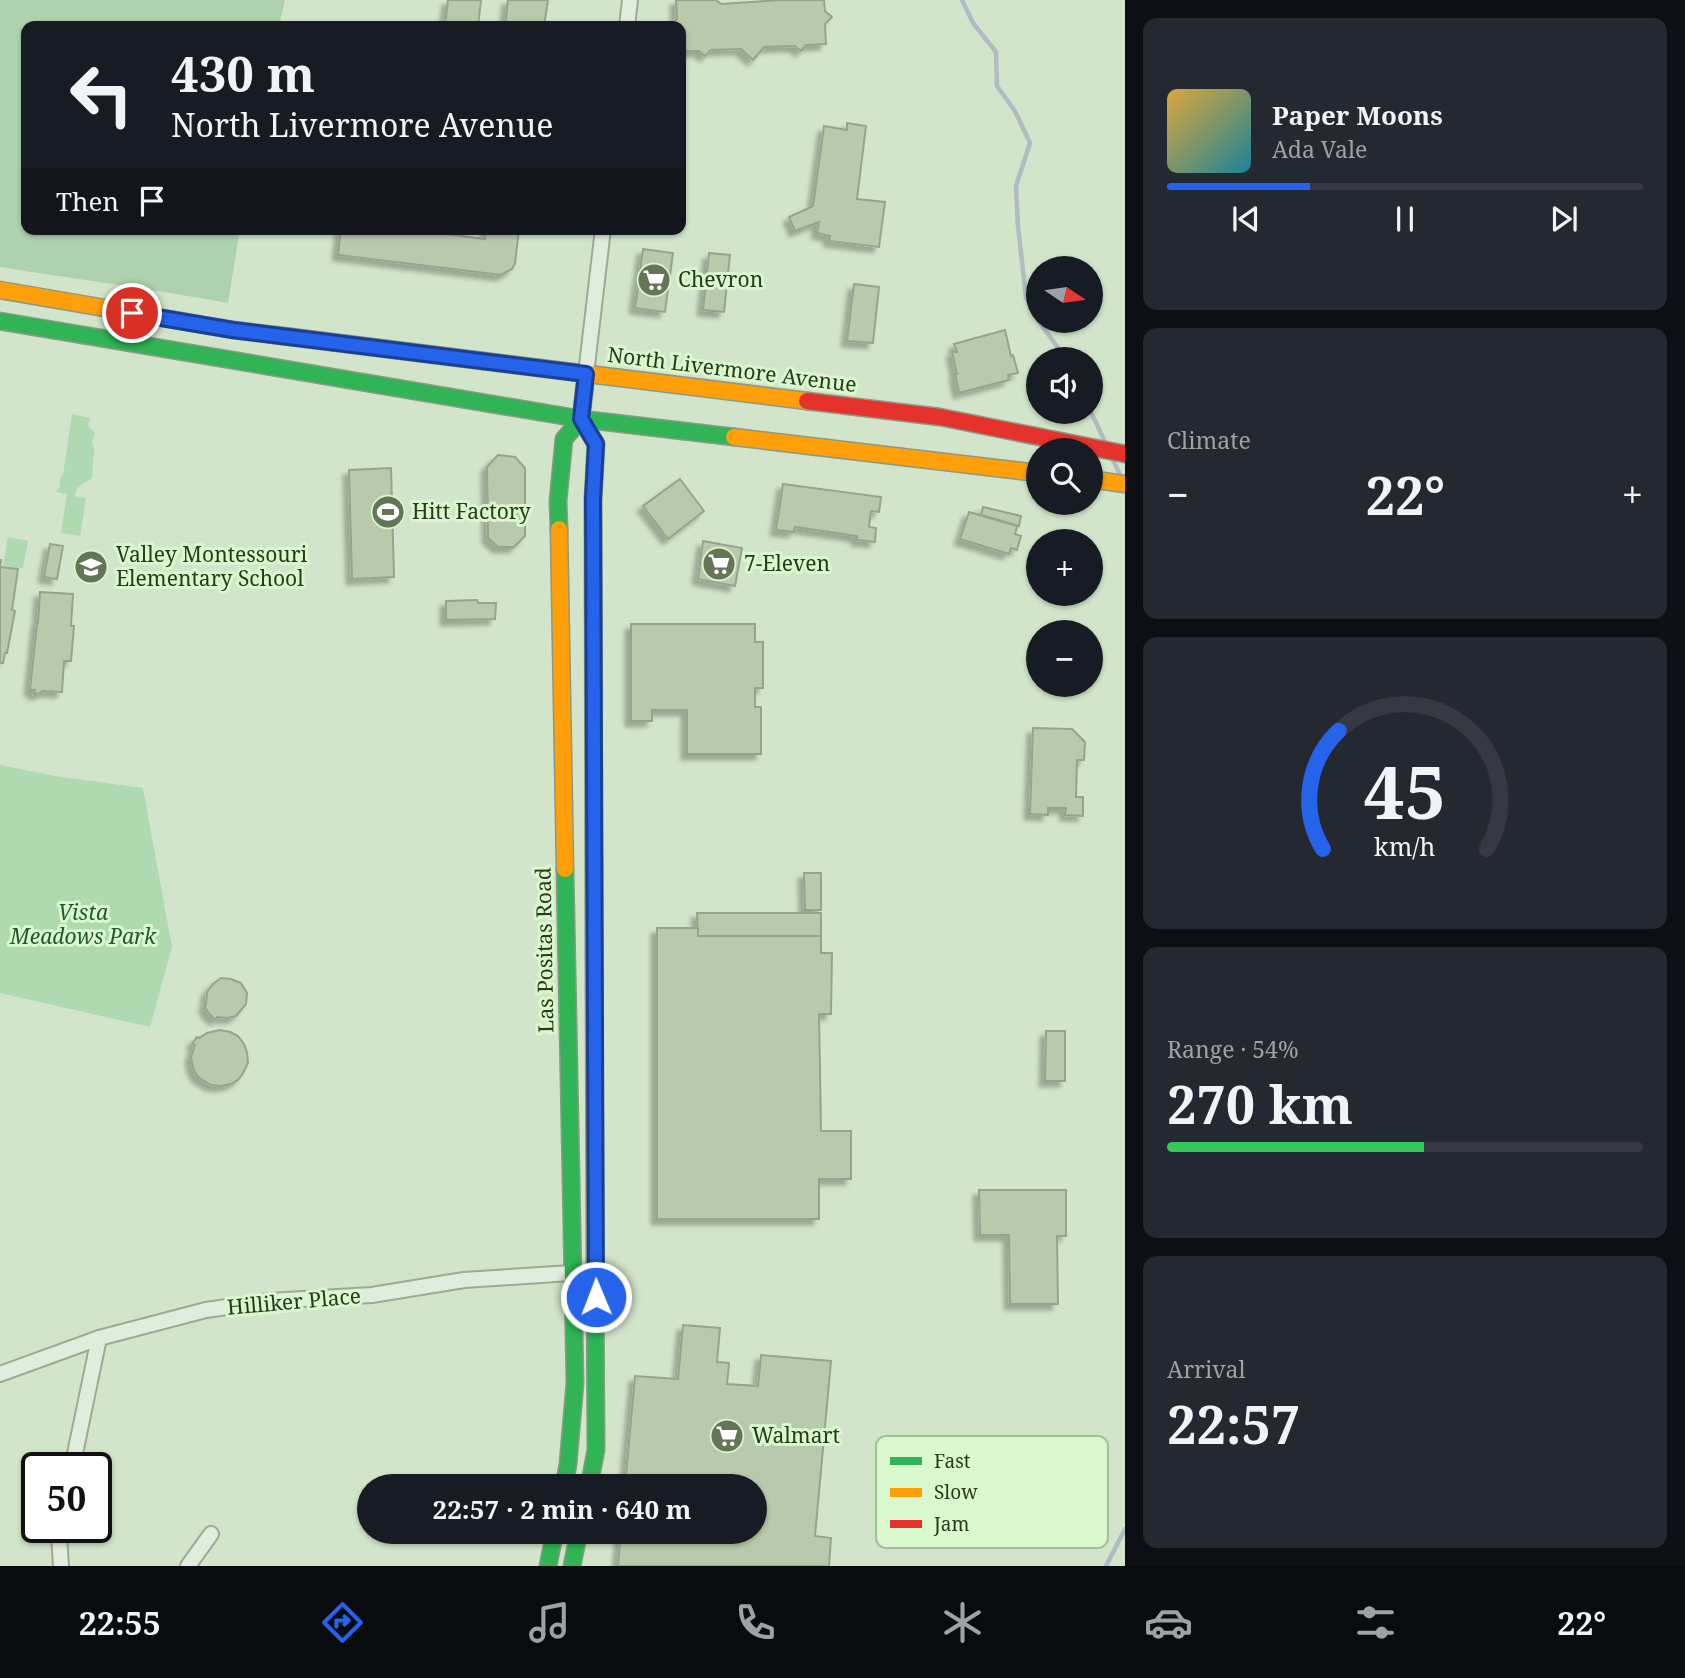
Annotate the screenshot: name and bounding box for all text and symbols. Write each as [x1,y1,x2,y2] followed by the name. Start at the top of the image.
[171,40,315,106] text: 430 m
[56,49,147,140] icon: left
[1272,97,1443,133] text: Paper Moons
[171,103,553,146] text: North Livermore Avenue
[1272,133,1367,165] text: Ada Vale
[133,182,171,220] icon: arrive
[56,183,119,219] text: Then
[1227,200,1265,238] icon: previous
[1386,200,1424,238] icon: pause
[1545,200,1583,238] icon: next
[1026,256,1102,332] north arrow
[1026,256,1103,697] map controls
[635,261,673,299] supermarket icon: Chevron
[678,265,763,293] place label: Chevron
[102,283,162,343] pin
[113,294,151,332] icon: arrive
[606,340,858,398] street label: North Livermore Avenue
[1026,347,1103,424] button: sound
[1167,424,1251,456] text: Climate
[1026,438,1103,515] button: search
[1366,459,1445,530] text: 22°
[1167,468,1189,520] text: −
[1622,468,1643,520] text: +
[369,493,407,531] sports icon: Hitt Factory
[412,497,531,525] place label: Hitt Factory
[1026,529,1103,606] button: +
[116,540,308,592] place label: Valley Montessouri Elementary School
[700,545,738,583] supermarket icon: 7-Eleven
[72,548,110,586] school or university icon: Valley Montessouri Elementary School
[744,549,830,577] place label: 7-Eleven
[1026,620,1103,697] button: −
[1364,741,1446,840] text: 45
[1374,829,1436,863] text: km/h
[529,867,559,1033] street label: Las Positas Road
[9,898,157,950] park label: Vista Meadows Park
[1167,1033,1299,1065] text: Range · 54%
[1167,1068,1353,1139] text: 270 km
[559,1260,633,1334] position arrow
[226,1281,362,1321] street label: Hilliker Place
[1167,1353,1246,1385] text: Arrival
[1167,1388,1300,1459] text: 22:57
[708,1417,746,1455] supermarket icon: Walmart
[752,1421,840,1449] place label: Walmart
[876,1436,1108,1548] legend
[934,1448,971,1474] text: Fast
[21,1452,112,1543] speed limit sign: 50
[934,1479,978,1505] text: Slow
[432,1491,692,1527] text: 22:57 · 2 min · 640 m
[933,1511,969,1537] text: Jam
[318,1598,367,1647] icon: directions
[525,1598,574,1647] icon: music
[731,1598,780,1647] icon: phone
[938,1598,987,1647] icon: climate
[1144,1598,1193,1647] icon: car
[1351,1598,1400,1647] icon: filters
[79,1601,161,1644] text: 22:55
[1557,1601,1606,1644] text: 22°

